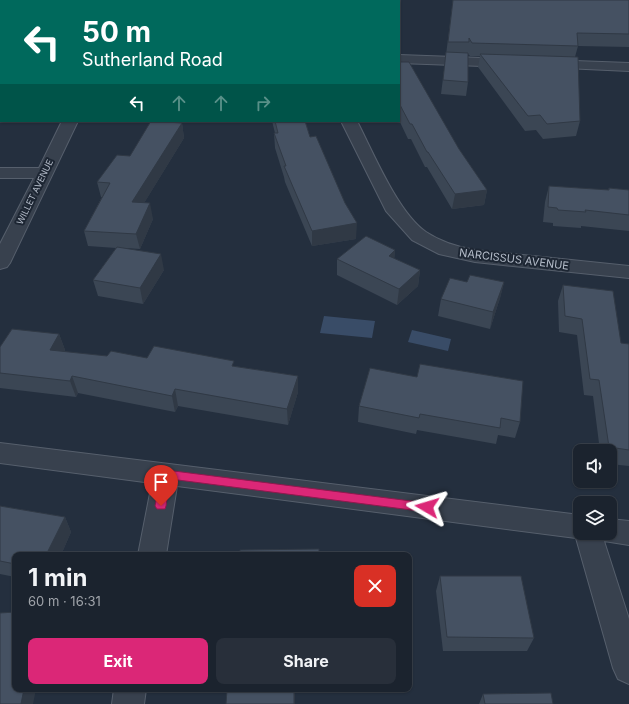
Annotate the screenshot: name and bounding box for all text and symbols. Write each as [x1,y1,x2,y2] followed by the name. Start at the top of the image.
[82,15,151,49] text: 50 m
[16,16,68,68] icon: left
[82,49,223,70] text: Sutherland Road
[126,92,148,114] icon: left
[168,92,190,114] icon: ahead
[210,92,232,114] icon: ahead
[252,92,274,114] icon: right
[14,157,55,226] street label: WILLET AVENUE
[458,245,570,273] street label: NARCISSUS AVENUE
[573,444,617,540] map controls
[573,444,617,488] button: sound
[144,465,178,506] pin
[150,471,172,493] icon: arrive
[406,486,448,528] position arrow
[573,496,617,540] button: layers
[28,563,87,592] text: 1 min
[354,565,396,607] button: close
[28,593,101,609] text: 60 m · 16:31
[28,638,208,684] button: Exit
[216,638,396,684] button: Share

